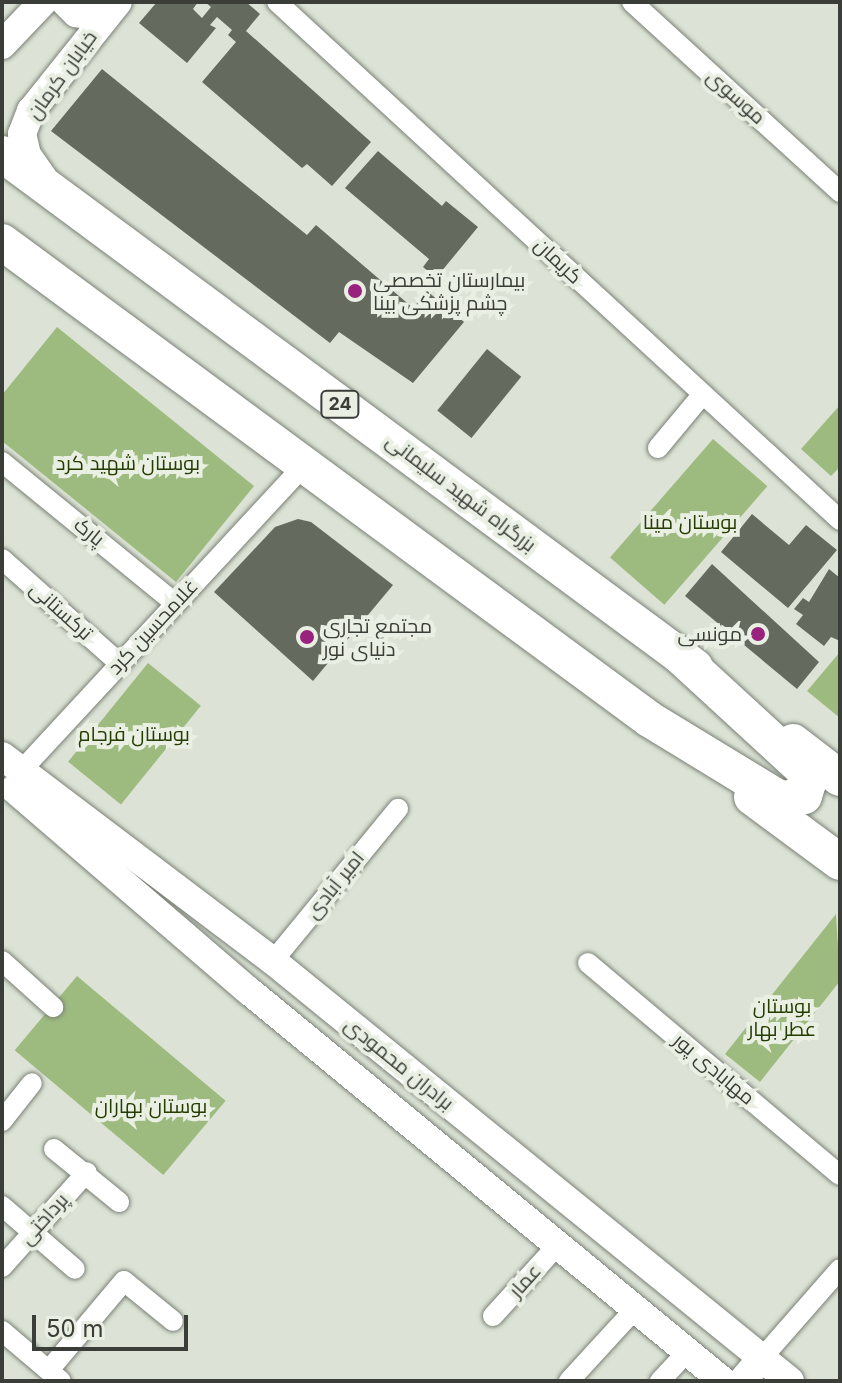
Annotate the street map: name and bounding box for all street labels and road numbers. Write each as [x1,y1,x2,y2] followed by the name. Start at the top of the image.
[22,26,102,124] street label: خیابان کرمان
[702,65,770,129] street label: موسوی
[529,233,587,289] street label: کریمان
[320,390,360,418] road number: 24
[381,429,541,557] street label: بزرگراه شهید سلیمانی
[69,513,109,551] street label: پارک
[103,575,203,679] street label: غلامحسین کرد
[25,577,97,645] street label: ترکستانی
[301,846,369,924] street label: امیر آبادی
[340,1013,458,1115] street label: برادران محمودی
[669,1028,759,1110] street label: مهابادی پور
[15,1188,73,1250] street label: پرداختی
[504,1259,546,1303] street label: عمار

